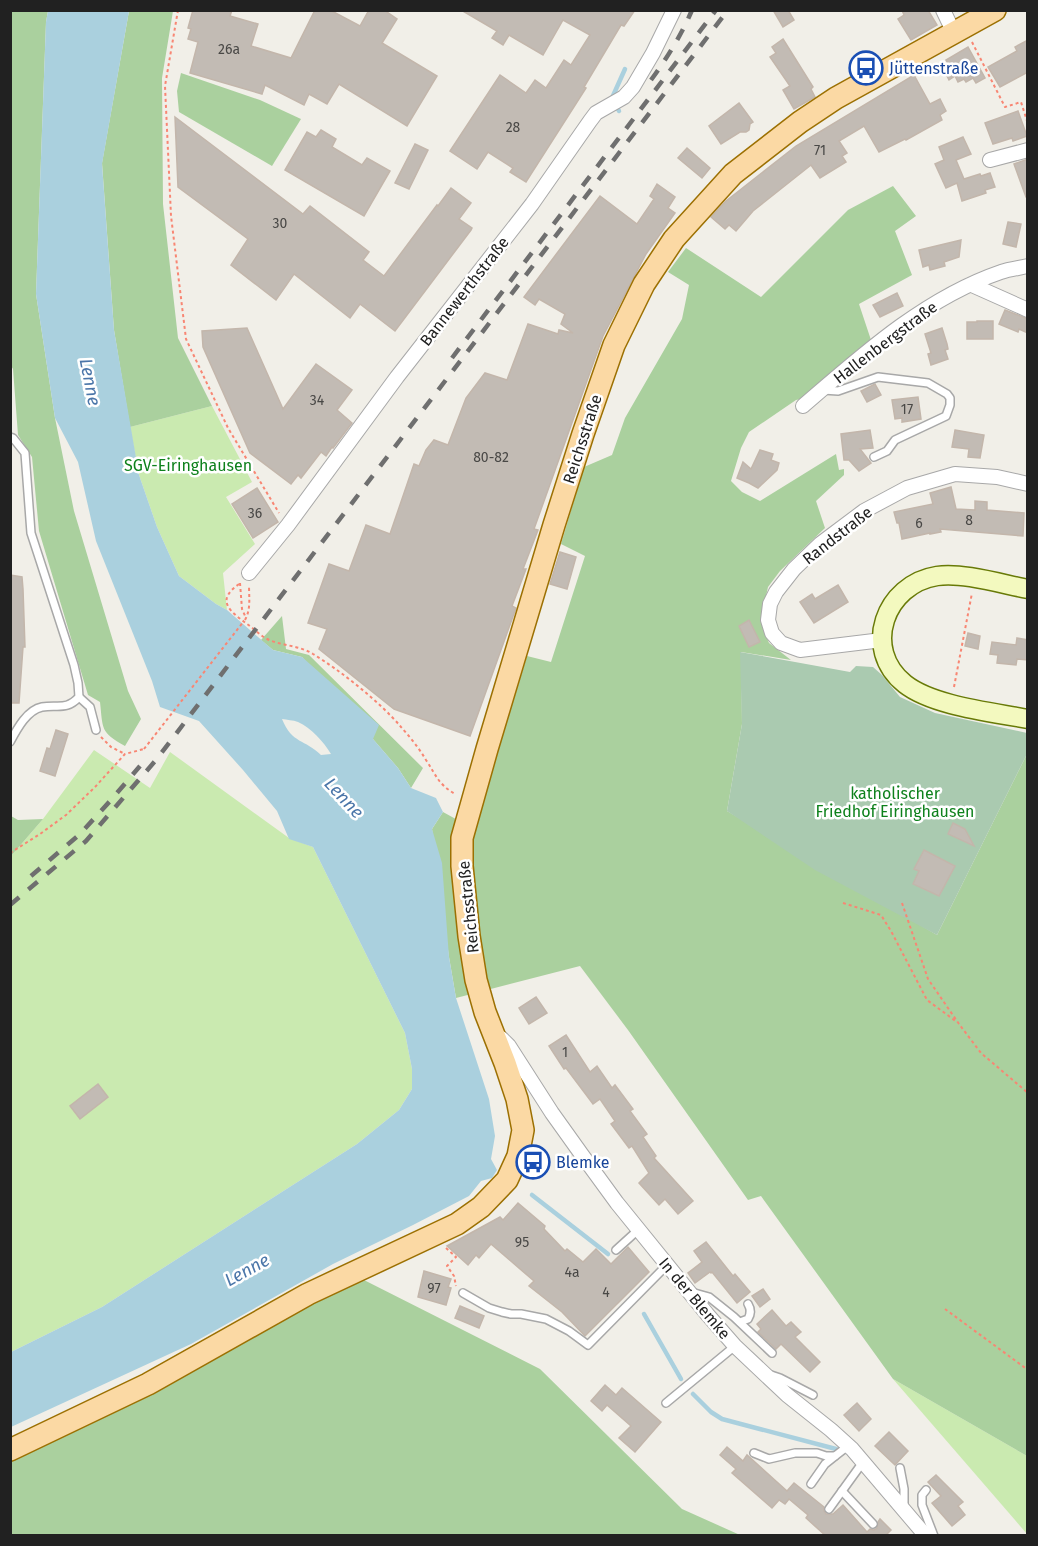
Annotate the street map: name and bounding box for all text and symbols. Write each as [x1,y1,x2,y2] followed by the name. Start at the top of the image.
[218,41,240,58] house number: 26a
[848,50,884,86] bus stop icon: Jüttenstraße
[889,59,978,78] place label: Jüttenstraße
[506,119,521,136] house number: 28
[814,142,826,159] house number: 71
[273,215,288,232] house number: 30
[416,233,513,350] street label: Bannewerthstraße
[830,297,941,388] street label: Hallenbergstraße
[75,356,105,408] water label: Lenne
[310,392,325,409] house number: 34
[559,392,606,486] street label: Reichsstraße
[901,401,913,418] house number: 17
[473,449,509,466] house number: 80-82
[124,456,252,475] park label: SGV-Eiringhausen
[799,502,876,568] street label: Randstraße
[248,505,262,522] house number: 36
[965,512,973,529] house number: 8
[915,515,923,532] house number: 6
[320,773,368,823] water label: Lenne
[815,784,975,821] park label: katholischer Friedhof Eiringhausen
[454,860,483,954] street label: Reichsstraße
[562,1044,568,1061] house number: 1
[515,1144,551,1180] bus stop icon: Blemke
[556,1153,610,1172] place label: Blemke
[515,1234,529,1251] house number: 95
[221,1249,273,1291] water label: Lenne
[655,1254,734,1343] street label: In der Blemke
[564,1264,580,1281] house number: 4a
[427,1280,441,1297] house number: 97
[602,1284,610,1301] house number: 4

